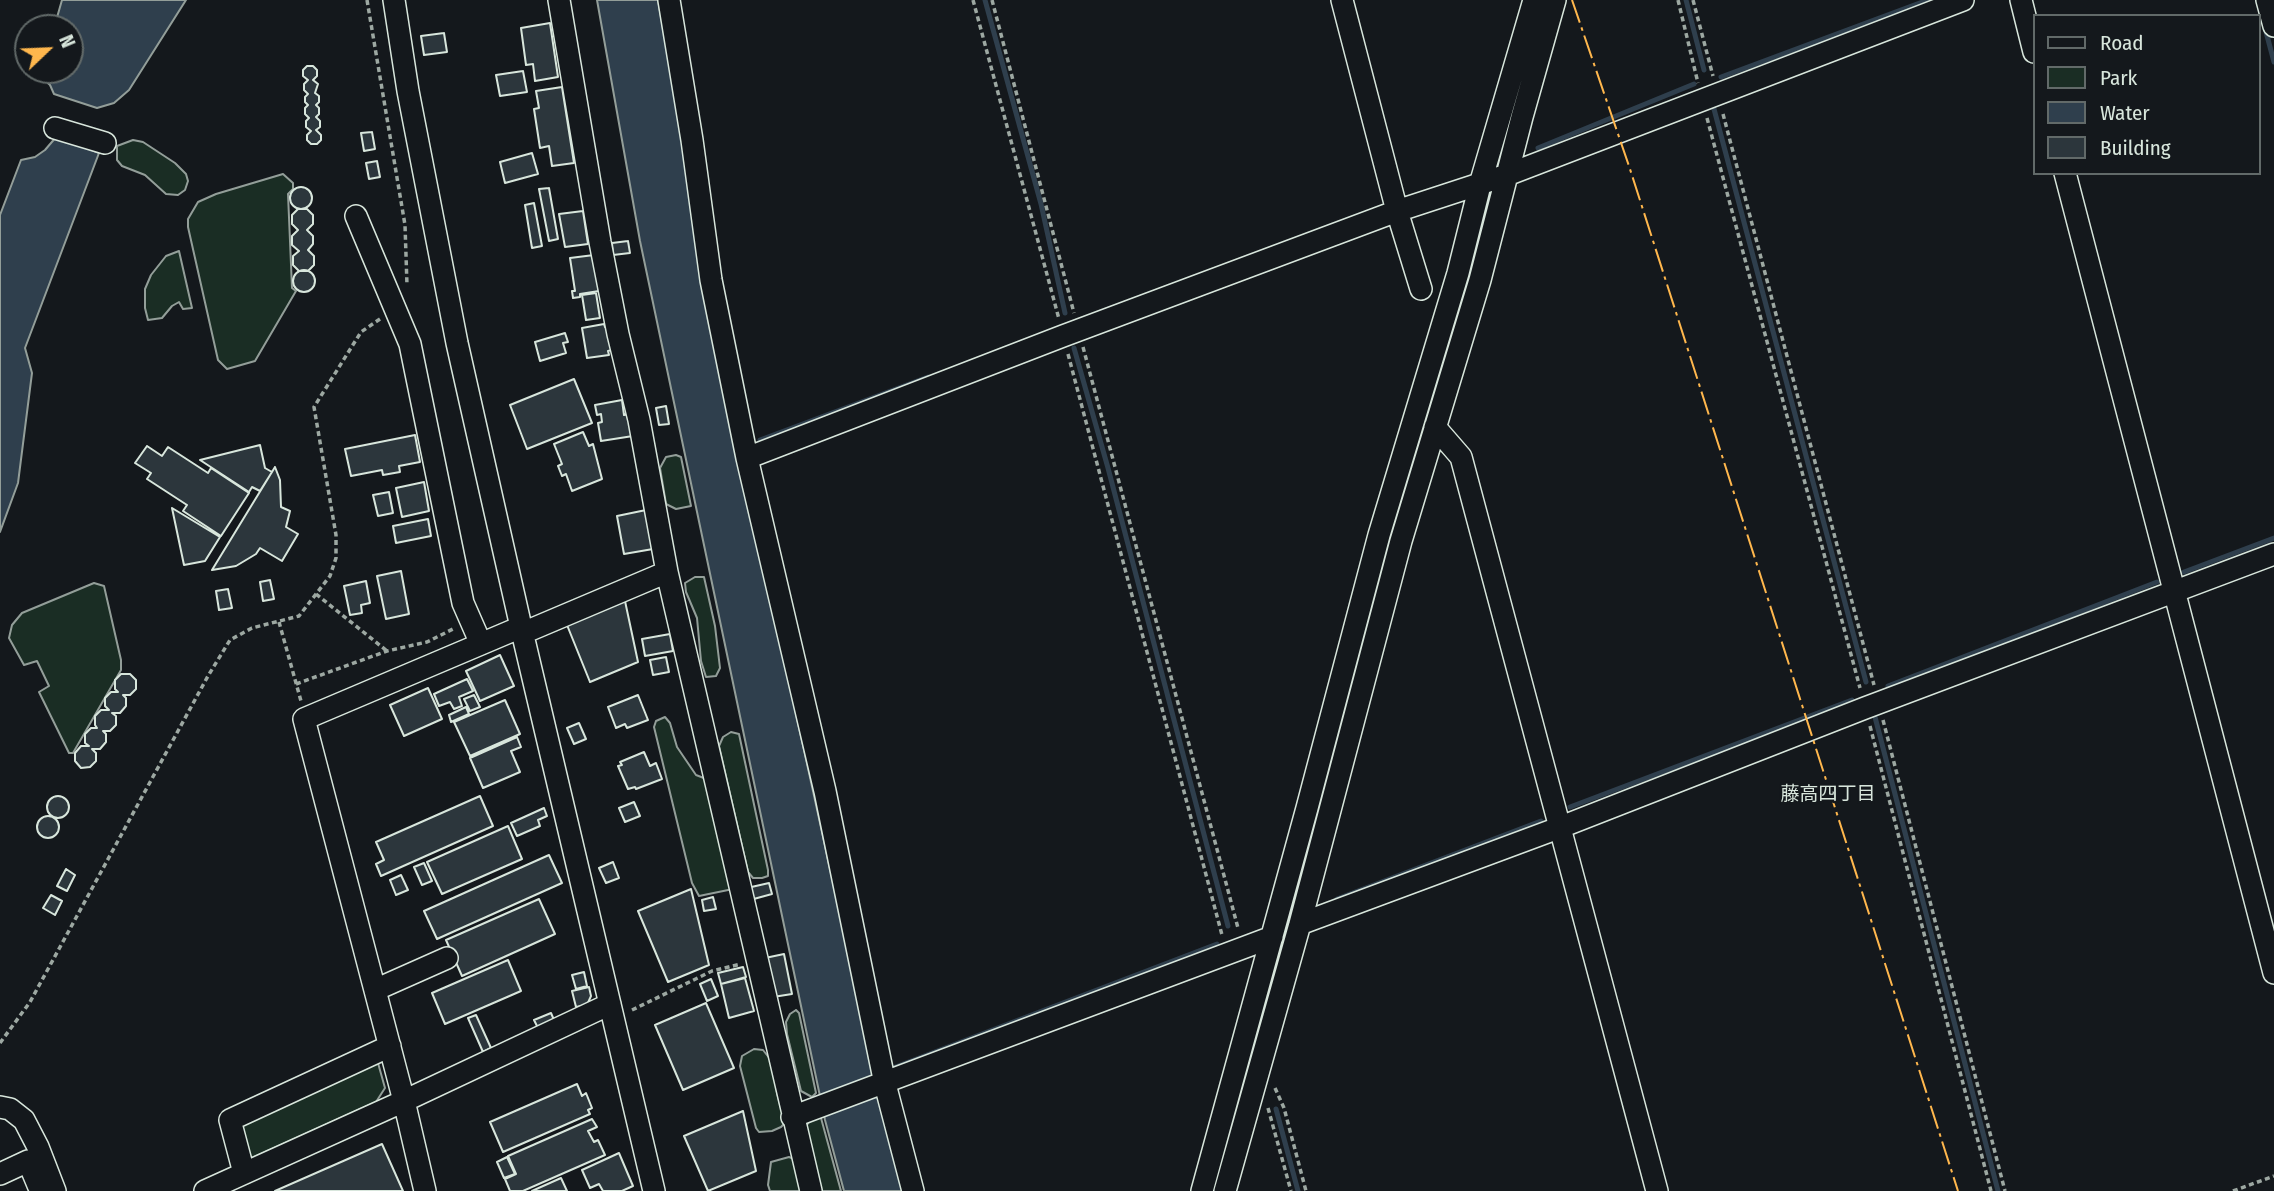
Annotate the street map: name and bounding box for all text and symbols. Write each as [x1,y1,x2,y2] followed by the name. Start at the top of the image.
[14,14,84,84] north arrow
[2032,14,2260,175] legend
[2100,30,2144,56] text: Road
[54,32,80,51] text: N
[2100,65,2137,91] text: Park
[2100,100,2150,126] text: Water
[2100,135,2171,161] text: Building
[1781,784,1875,806] district label: 藤高四丁目

